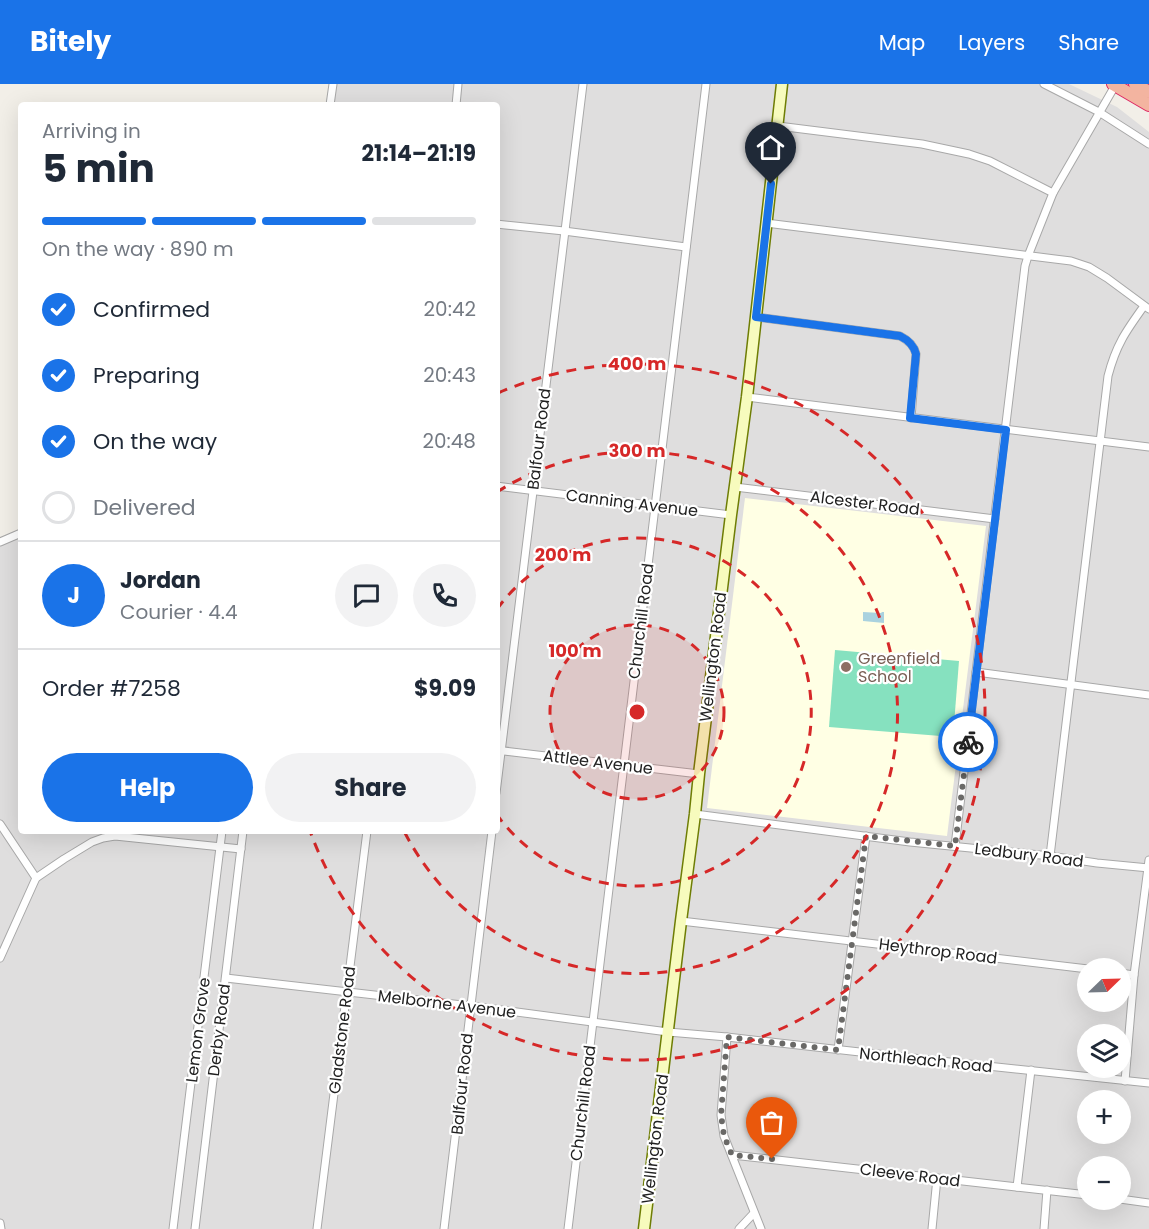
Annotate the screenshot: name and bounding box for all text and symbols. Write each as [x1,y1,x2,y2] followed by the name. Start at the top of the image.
[30,22,111,61] text: Bitely
[879,28,925,57] text: Map
[958,28,1025,57] text: Layers
[1058,28,1119,57] text: Share
[42,117,141,145] text: Arriving in
[745,122,796,184] pin
[754,131,787,164] icon: home
[362,138,476,169] text: 21:14–21:19
[42,141,155,196] text: 5 min
[42,235,234,263] text: On the way · 890 m
[42,293,75,326] icon: check
[93,294,210,325] text: Confirmed
[424,295,476,323] text: 20:42
[608,351,666,376] text: 400 m
[42,359,75,392] icon: check
[93,360,200,391] text: Preparing
[423,361,476,389] text: 20:43
[521,387,557,491] street label: Balfour Road
[42,425,75,458] icon: check
[93,426,217,457] text: On the way
[422,427,476,455] text: 20:48
[608,438,666,463] text: 300 m
[565,483,699,523] street label: Canning Avenue
[809,485,921,521] street label: Alcester Road
[93,492,196,523] text: Delivered
[535,542,591,567] text: 200 m
[622,562,660,680] street label: Churchill Road
[335,564,398,627] button: chat
[413,564,476,627] button: phone
[120,565,201,596] text: Jordan
[67,580,80,611] text: J
[694,591,732,723] street label: Wellington Road
[120,598,238,626] text: Courier · 4.4
[548,638,602,663] text: 100 m
[858,647,940,688] place label: Greenfield School
[839,660,853,674] marker: Greenfield School
[42,673,181,704] text: Order #7258
[414,673,476,704] text: $9.09
[627,702,647,722] centre of rings
[938,712,998,772] courier
[952,726,985,759] icon: bike
[542,744,654,780] street label: Attlee Avenue
[42,753,253,822] button: Help
[265,753,476,822] button: Share
[973,837,1085,873] street label: Ledbury Road
[878,932,998,970] street label: Heythrop Road
[1077,958,1131,1012] north arrow
[1077,958,1131,1210] map controls
[323,965,361,1095] street label: Gladstone Road
[180,976,216,1084] street label: Lemon Grove
[202,982,236,1078] street label: Derby Road
[377,984,518,1024] street label: Melborne Avenue
[1077,1024,1131,1078] button: layers
[445,1032,479,1136] street label: Balfour Road
[858,1042,994,1078] street label: Northleach Road
[564,1044,602,1162] street label: Churchill Road
[636,1073,674,1205] street label: Wellington Road
[1077,1090,1131,1144] button: +
[746,1097,797,1159] pin
[755,1106,788,1139] icon: bag
[1077,1156,1131,1210] button: −
[859,1157,961,1193] street label: Cleeve Road

